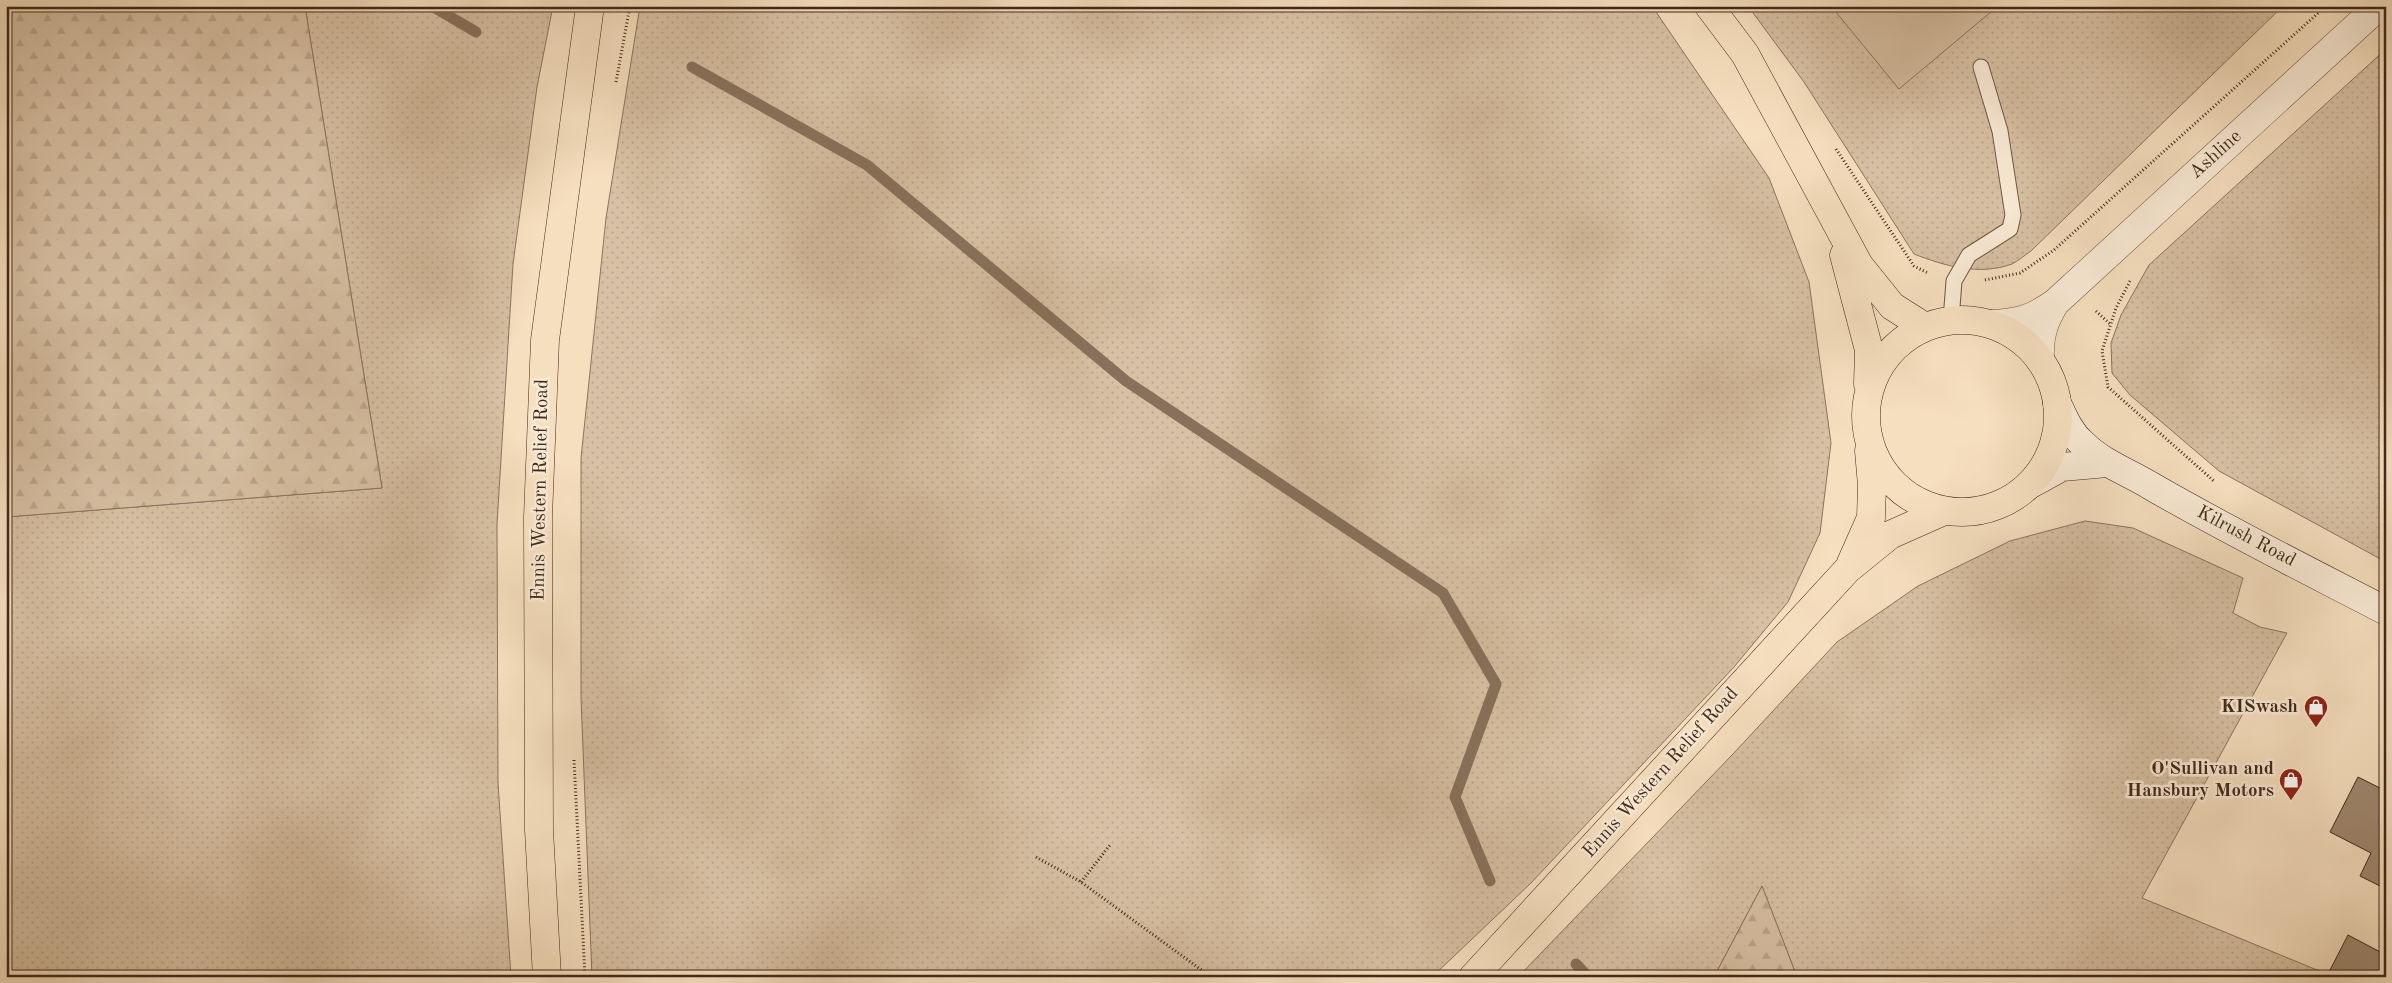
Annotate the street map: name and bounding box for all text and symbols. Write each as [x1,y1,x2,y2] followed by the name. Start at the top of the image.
[2186,127,2246,183] street label: Ashline
[530,379,552,601] street label: Ennis Western Relief Road
[2194,503,2299,571] street label: Kilrush Road
[1580,684,1742,862] street label: Ennis Western Relief Road
[2303,694,2329,728] shop icon: KISwash
[2221,698,2298,717] place label: KISwash
[2127,760,2274,801] place label: O'Sullivan and Hansbury Motors
[2278,767,2304,801] shop icon: O'Sullivan and Hansbury Motors

